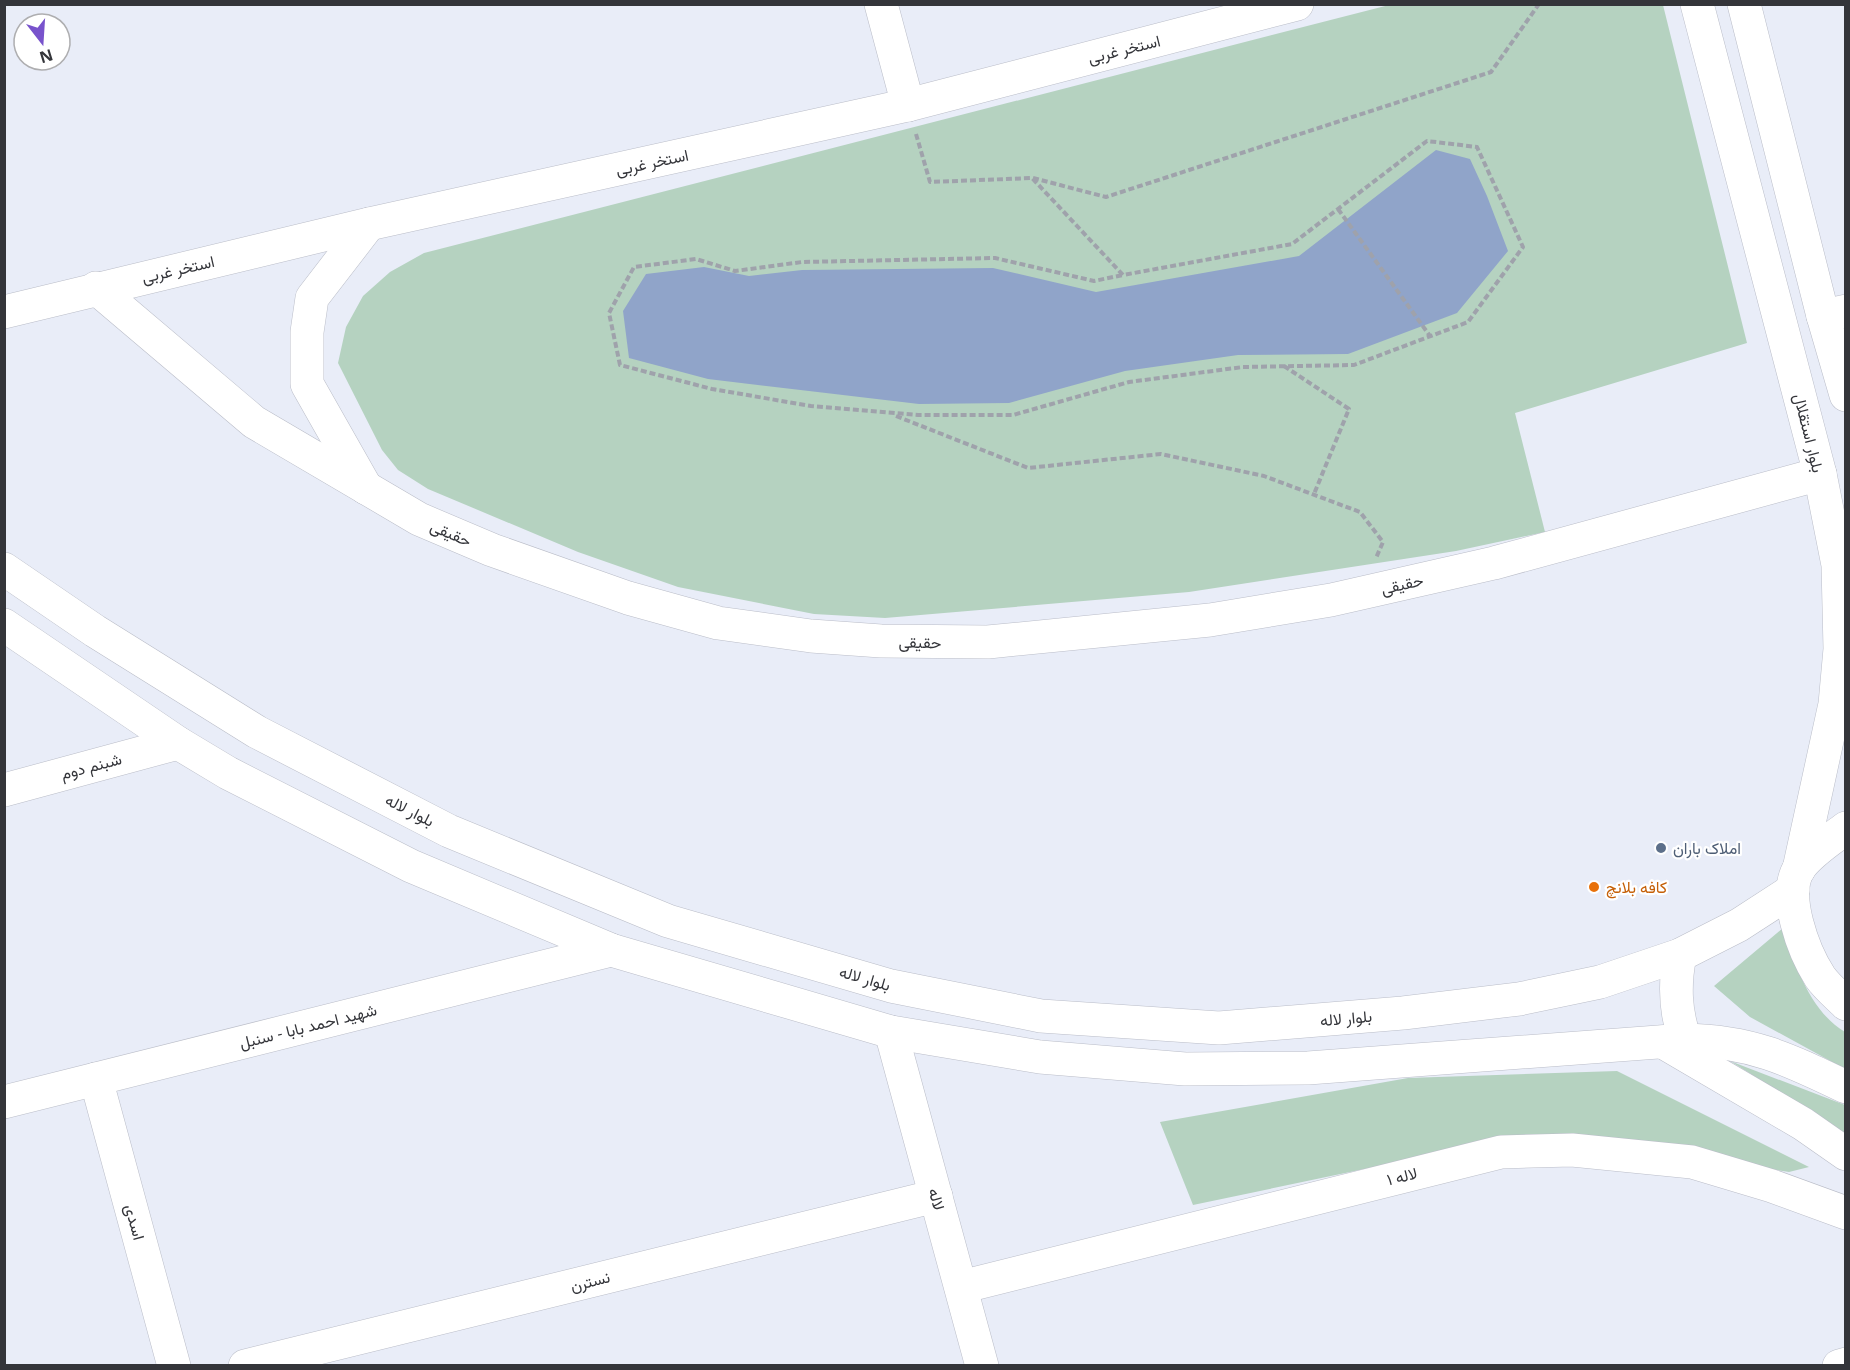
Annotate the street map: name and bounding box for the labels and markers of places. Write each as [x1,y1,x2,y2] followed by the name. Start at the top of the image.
[1673,837,1741,859] place label: املاک باران
[1654,841,1668,855] marker: املاک باران
[1606,876,1667,899] place label: کافه بلانچ
[1587,880,1601,894] marker: کافه بلانچ

